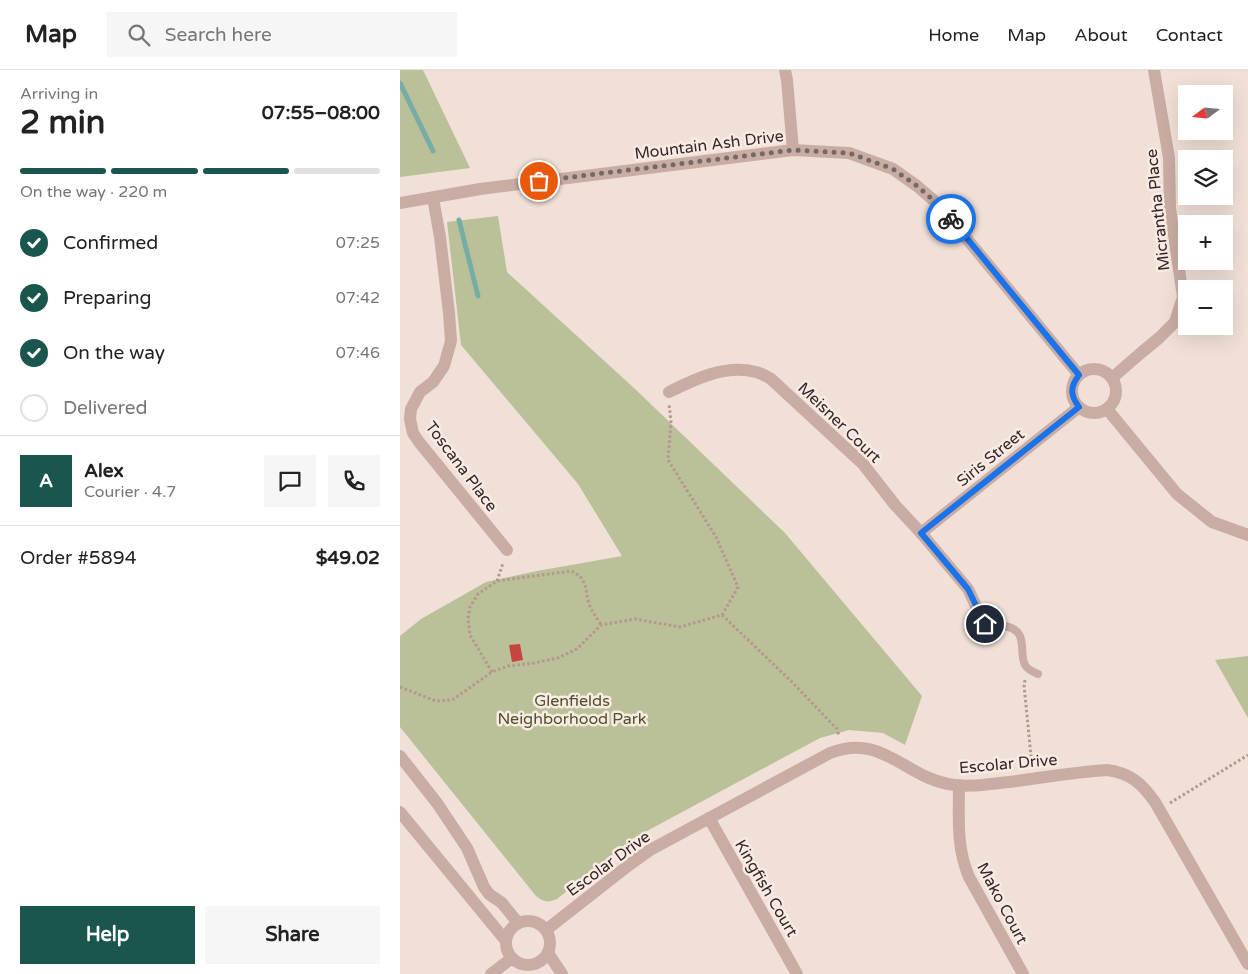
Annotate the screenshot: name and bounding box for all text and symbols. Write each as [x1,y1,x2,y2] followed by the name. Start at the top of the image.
[107,12,457,57] search box
[25,20,77,49] text: Map
[125,21,153,49] icon: search
[165,24,272,46] text: Search here
[928,24,979,46] text: Home
[1007,24,1046,46] text: Map
[1074,24,1128,46] text: About
[1156,24,1223,46] text: Contact
[20,84,98,104] text: Arriving in
[1178,85,1232,140] north arrow
[1178,85,1233,335] map controls
[262,102,380,124] text: 07:55–08:00
[20,104,105,142] text: 2 min
[633,126,785,164] street label: Mountain Ash Drive
[1142,148,1174,272] street label: Micrantha Place
[1178,150,1233,205] button: layers
[518,160,560,202] pin
[525,167,553,195] icon: bag
[20,182,167,202] text: On the way · 220 m
[926,194,976,244] courier
[937,205,965,233] icon: bike
[1178,215,1233,270] button: +
[20,229,48,257] icon: check
[63,232,158,254] text: Confirmed
[336,233,380,253] text: 07:25
[1178,280,1233,335] button: −
[20,284,48,312] icon: check
[63,287,152,309] text: Preparing
[336,288,380,308] text: 07:42
[20,339,48,367] icon: check
[63,342,165,364] text: On the way
[336,343,380,363] text: 07:46
[794,378,885,467] street label: Meisner Court
[63,397,148,419] text: Delivered
[421,418,502,516] street label: Toscana Place
[953,424,1029,491] street label: Siris Street
[264,455,316,507] button: chat
[328,455,380,507] button: phone
[84,460,124,482] text: Alex
[39,470,53,492] text: A
[84,482,176,502] text: Courier · 4.7
[20,547,137,569] text: Order #5894
[316,547,380,569] text: $49.02
[964,603,1006,645] pin
[971,610,999,638] icon: home
[497,691,647,729] park label: Glenfields Neighborhood Park
[958,750,1058,778] street label: Escolar Drive
[563,827,654,901] street label: Escolar Drive
[730,836,802,941] street label: Kingfish Court
[972,859,1032,948] street label: Mako Court
[20,906,195,964] button: Help
[205,906,380,964] button: Share

